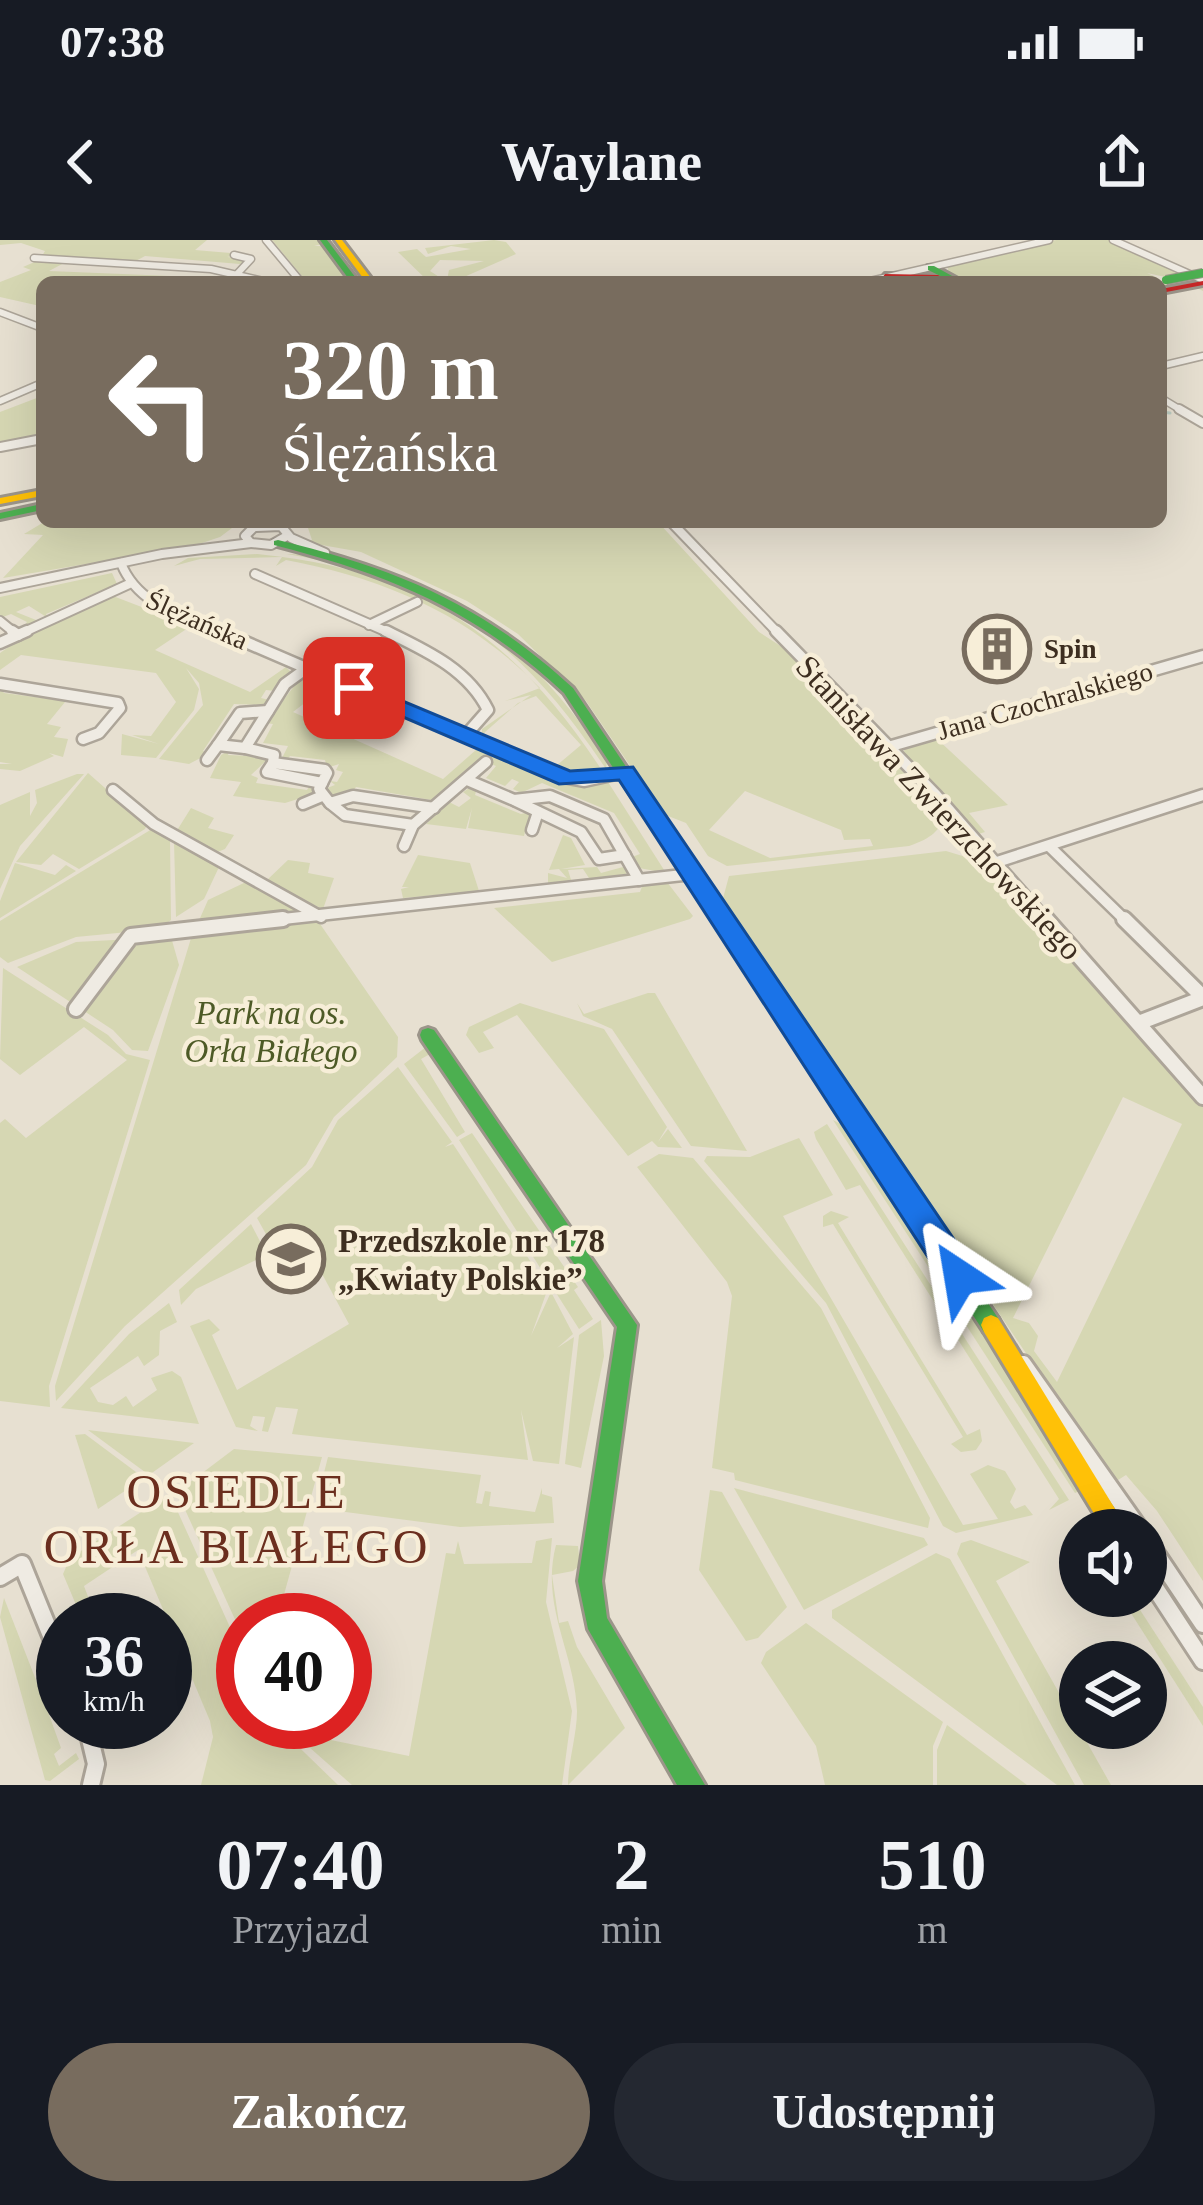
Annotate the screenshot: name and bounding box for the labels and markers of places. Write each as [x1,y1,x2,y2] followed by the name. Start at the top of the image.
[962,614,1032,684] building icon: Spin
[1044,634,1097,664] place label: Spin
[303,637,405,739] pin
[338,1223,605,1297] place label: Przedszkole nr 178 „Kwiaty Polskie”
[256,1224,326,1294] school or university icon: Przedszkole nr 178 „Kwiaty Polskie”

